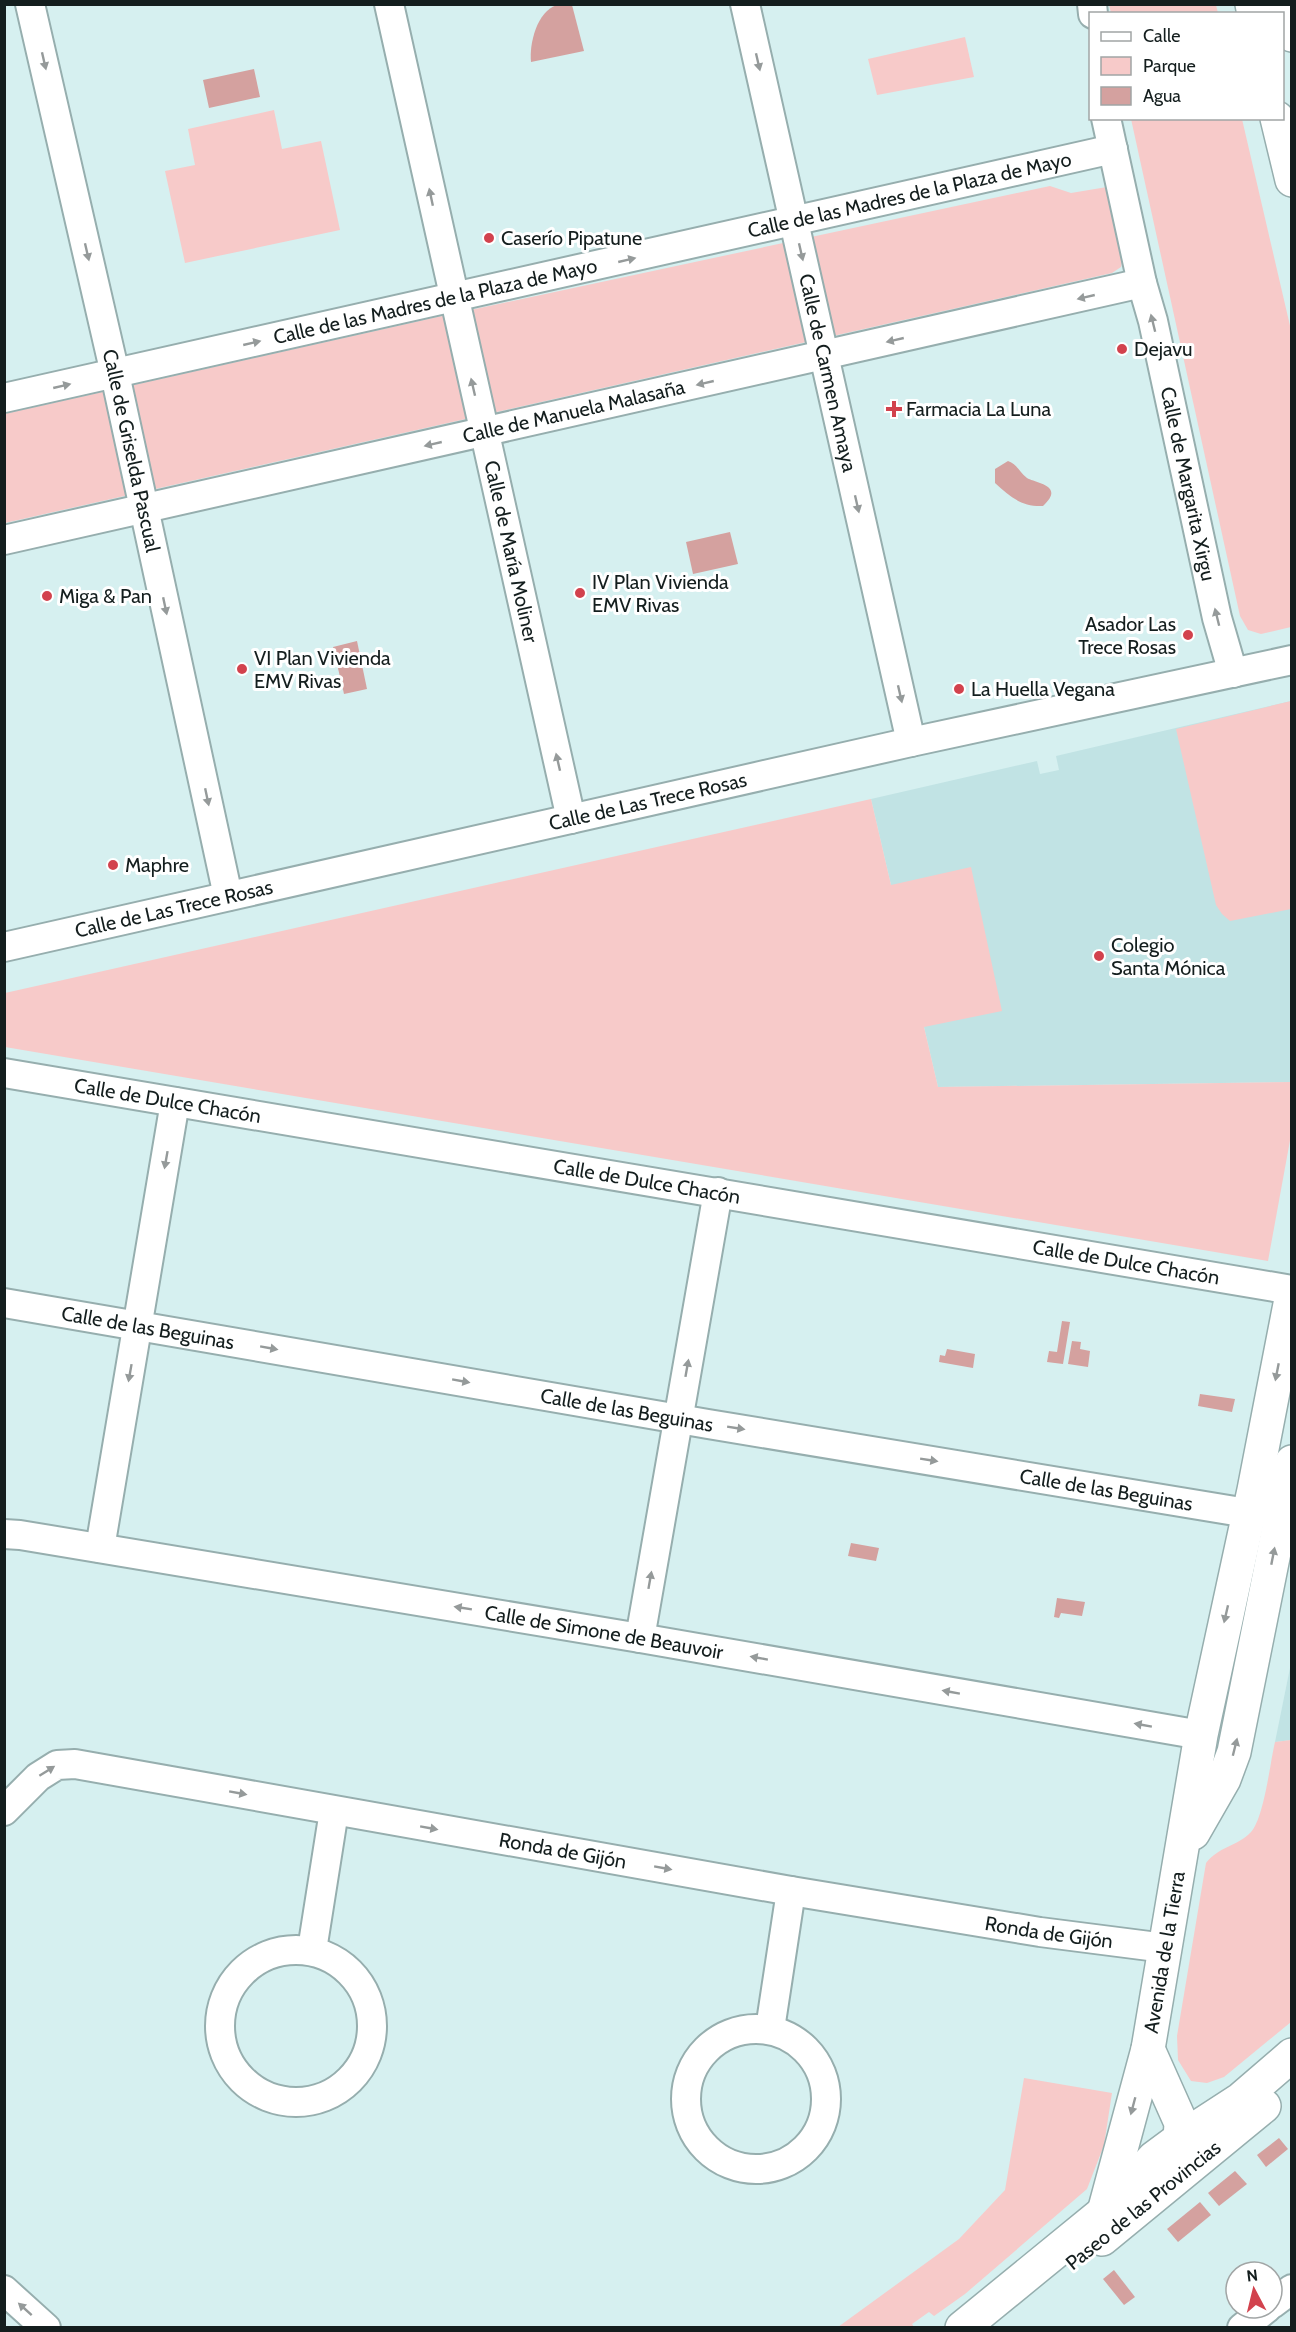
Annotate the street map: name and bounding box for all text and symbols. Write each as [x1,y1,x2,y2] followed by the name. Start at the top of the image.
[1089,12,1284,120] legend
[1143,25,1180,47] text: Calle
[39,52,49,71] one-way arrow
[754,52,763,71] one-way arrow
[1143,55,1196,77] text: Parque
[1143,85,1181,107] text: Agua
[745,147,1074,243] street label: Calle de las Madres de la Plaza de Mayo
[426,187,435,206] one-way arrow
[501,226,642,250] place label: Caserío Pipatune
[482,231,496,245] marker: Caserío Pipatune
[83,242,92,261] one-way arrow
[796,243,806,261] one-way arrow
[271,253,599,349] street label: Calle de las Madres de la Plaza de Mayo
[617,254,636,264] one-way arrow
[794,271,862,474] street label: Calle de Carmen Amaya
[1076,293,1095,303] one-way arrow
[1148,314,1158,333] one-way arrow
[886,336,905,346] one-way arrow
[1134,337,1192,361] place label: Dejavu
[243,338,261,348] one-way arrow
[1115,342,1129,356] marker: Dejavu
[98,347,165,555] street label: Calle de Griselda Pascual
[460,375,687,448] street label: Calle de Manuela Malasaña
[468,378,478,396] one-way arrow
[696,379,714,389] one-way arrow
[52,380,71,390] one-way arrow
[1155,384,1221,583] street label: Calle de Margarita Xirgu
[906,397,1051,421] place label: Farmacia La Luna
[887,402,901,416] marker: Farmacia La Luna
[424,440,442,450] one-way arrow
[479,458,543,646] street label: Calle de María Moliner
[853,494,863,513] one-way arrow
[592,570,729,617] place label: IV Plan Vivienda EMV Rivas
[59,584,152,608] place label: Miga & Pan
[573,586,587,600] marker: IV Plan Vivienda EMV Rivas
[40,589,54,603] marker: Miga & Pan
[161,597,171,615] one-way arrow
[1211,607,1221,626] one-way arrow
[1078,612,1176,659] place label: Asador Las Trece Rosas
[1181,628,1195,642] marker: Asador Las Trece Rosas
[254,646,391,693] place label: VI Plan Vivienda EMV Rivas
[235,662,249,676] marker: VI Plan Vivienda EMV Rivas
[971,677,1115,701] place label: La Huella Vegana
[952,682,966,696] marker: La Huella Vegana
[896,685,906,703] one-way arrow
[553,752,562,771] one-way arrow
[547,768,749,835] street label: Calle de Las Trece Rosas
[203,787,212,806] one-way arrow
[125,853,189,877] place label: Maphre
[106,858,120,872] marker: Maphre
[73,875,275,943] street label: Calle de Las Trece Rosas
[1111,933,1226,980] place label: Colegio Santa Mónica
[1092,949,1106,963] marker: Colegio Santa Mónica
[72,1073,263,1128] street label: Calle de Dulce Chacón
[161,1151,170,1170] one-way arrow
[552,1154,742,1209] street label: Calle de Dulce Chacón
[1031,1235,1221,1290] street label: Calle de Dulce Chacón
[60,1301,236,1354] street label: Calle de las Beguinas
[260,1344,279,1353] one-way arrow
[683,1358,692,1377] one-way arrow
[1272,1363,1281,1382] one-way arrow
[125,1364,134,1383] one-way arrow
[452,1377,471,1386] one-way arrow
[539,1383,715,1437] street label: Calle de las Beguinas
[727,1424,746,1433] one-way arrow
[919,1456,938,1465] one-way arrow
[1018,1464,1195,1516] street label: Calle de las Beguinas
[1269,1546,1278,1565] one-way arrow
[646,1571,655,1590] one-way arrow
[483,1600,726,1664] street label: Calle de Simone de Beauvoir
[453,1604,472,1613] one-way arrow
[1221,1604,1230,1623] one-way arrow
[749,1654,768,1663] one-way arrow
[941,1687,960,1696] one-way arrow
[1133,1720,1152,1729] one-way arrow
[1231,1738,1240,1756] one-way arrow
[39,1766,55,1777] one-way arrow
[228,1789,247,1798] one-way arrow
[420,1823,439,1832] one-way arrow
[497,1827,628,1874] street label: Ronda de Gijón
[654,1864,673,1873] one-way arrow
[1139,1869,1190,2035] street label: Avenida de la Tierra
[983,1911,1114,1953] street label: Ronda de Gijón
[1128,2097,1138,2115] one-way arrow
[1061,2135,1225,2275] street label: Paseo de las Provincias
[1224,2260,1284,2320] north arrow
[1245,2265,1259,2286] text: N
[18,2303,33,2316] one-way arrow

